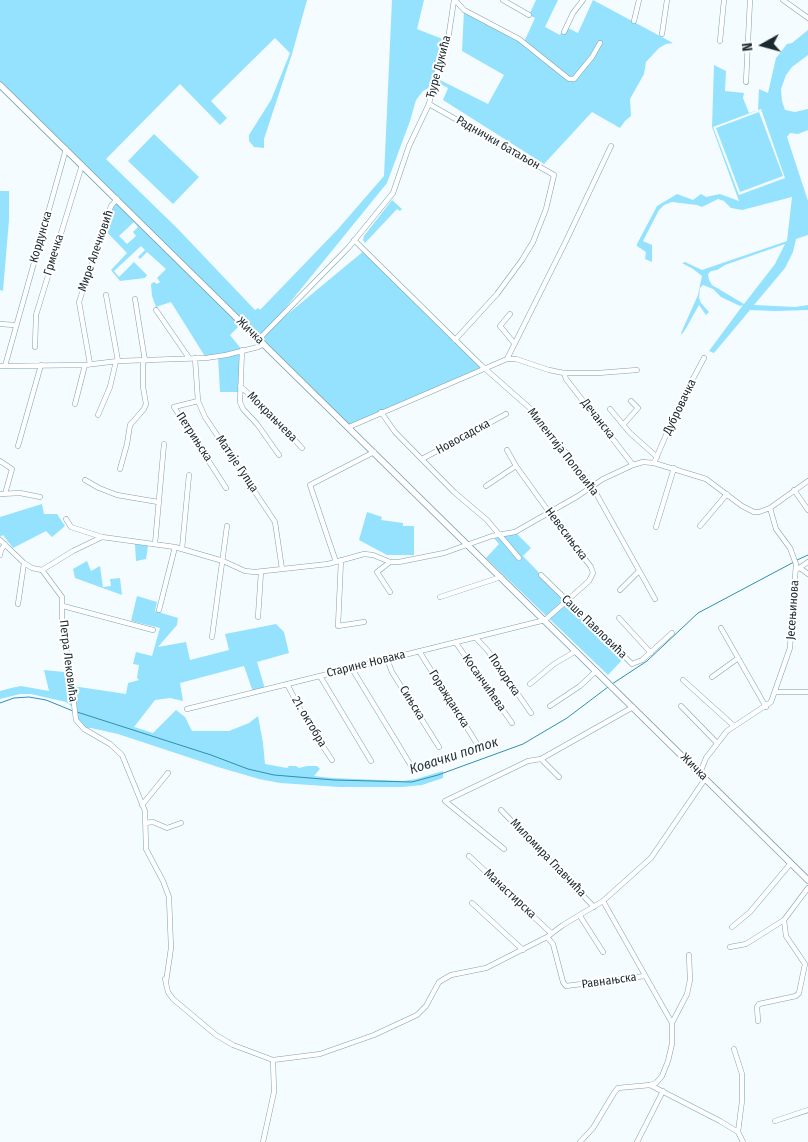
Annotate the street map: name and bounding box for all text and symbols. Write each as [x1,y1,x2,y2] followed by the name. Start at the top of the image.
[738,20,788,70] north arrow
[424,34,454,100] street label: Ђуре Дукића
[739,42,757,52] text: N
[453,113,543,173] street label: Раднички батаљон
[75,208,117,294] street label: Мире Алечковић
[27,210,55,264] street label: Кордунска
[41,233,67,277] street label: Грмечка
[233,314,267,348] street label: Жичка
[660,377,700,437] street label: Дубровачка
[244,389,300,445] street label: Мокрањчева
[578,396,618,442] street label: Дечанска
[524,405,602,499] street label: Милентија Поповића
[173,410,215,464] street label: Петрињска
[434,416,492,458] street label: Новосадска
[213,433,261,495] street label: Матије Гупца
[542,505,590,563] street label: Невесињска
[784,580,802,640] street label: Јесењинова
[558,592,630,662] street label: Саше Павловића
[56,619,80,703] street label: Петра Лековића
[325,647,407,681] street label: Старине Новака
[485,651,523,699] street label: Похорска
[459,652,509,714] street label: Косанчићева
[426,668,472,730] street label: Горажданска
[396,683,428,723] street label: Сињска
[288,694,330,750] street label: 21. октобра
[407,734,501,778] water label: Ковачки поток
[677,750,711,784] street label: Жичка
[507,816,589,900] street label: Миломира Главчића
[481,866,539,922] street label: Манастирска
[581,970,637,992] street label: Равнањска

